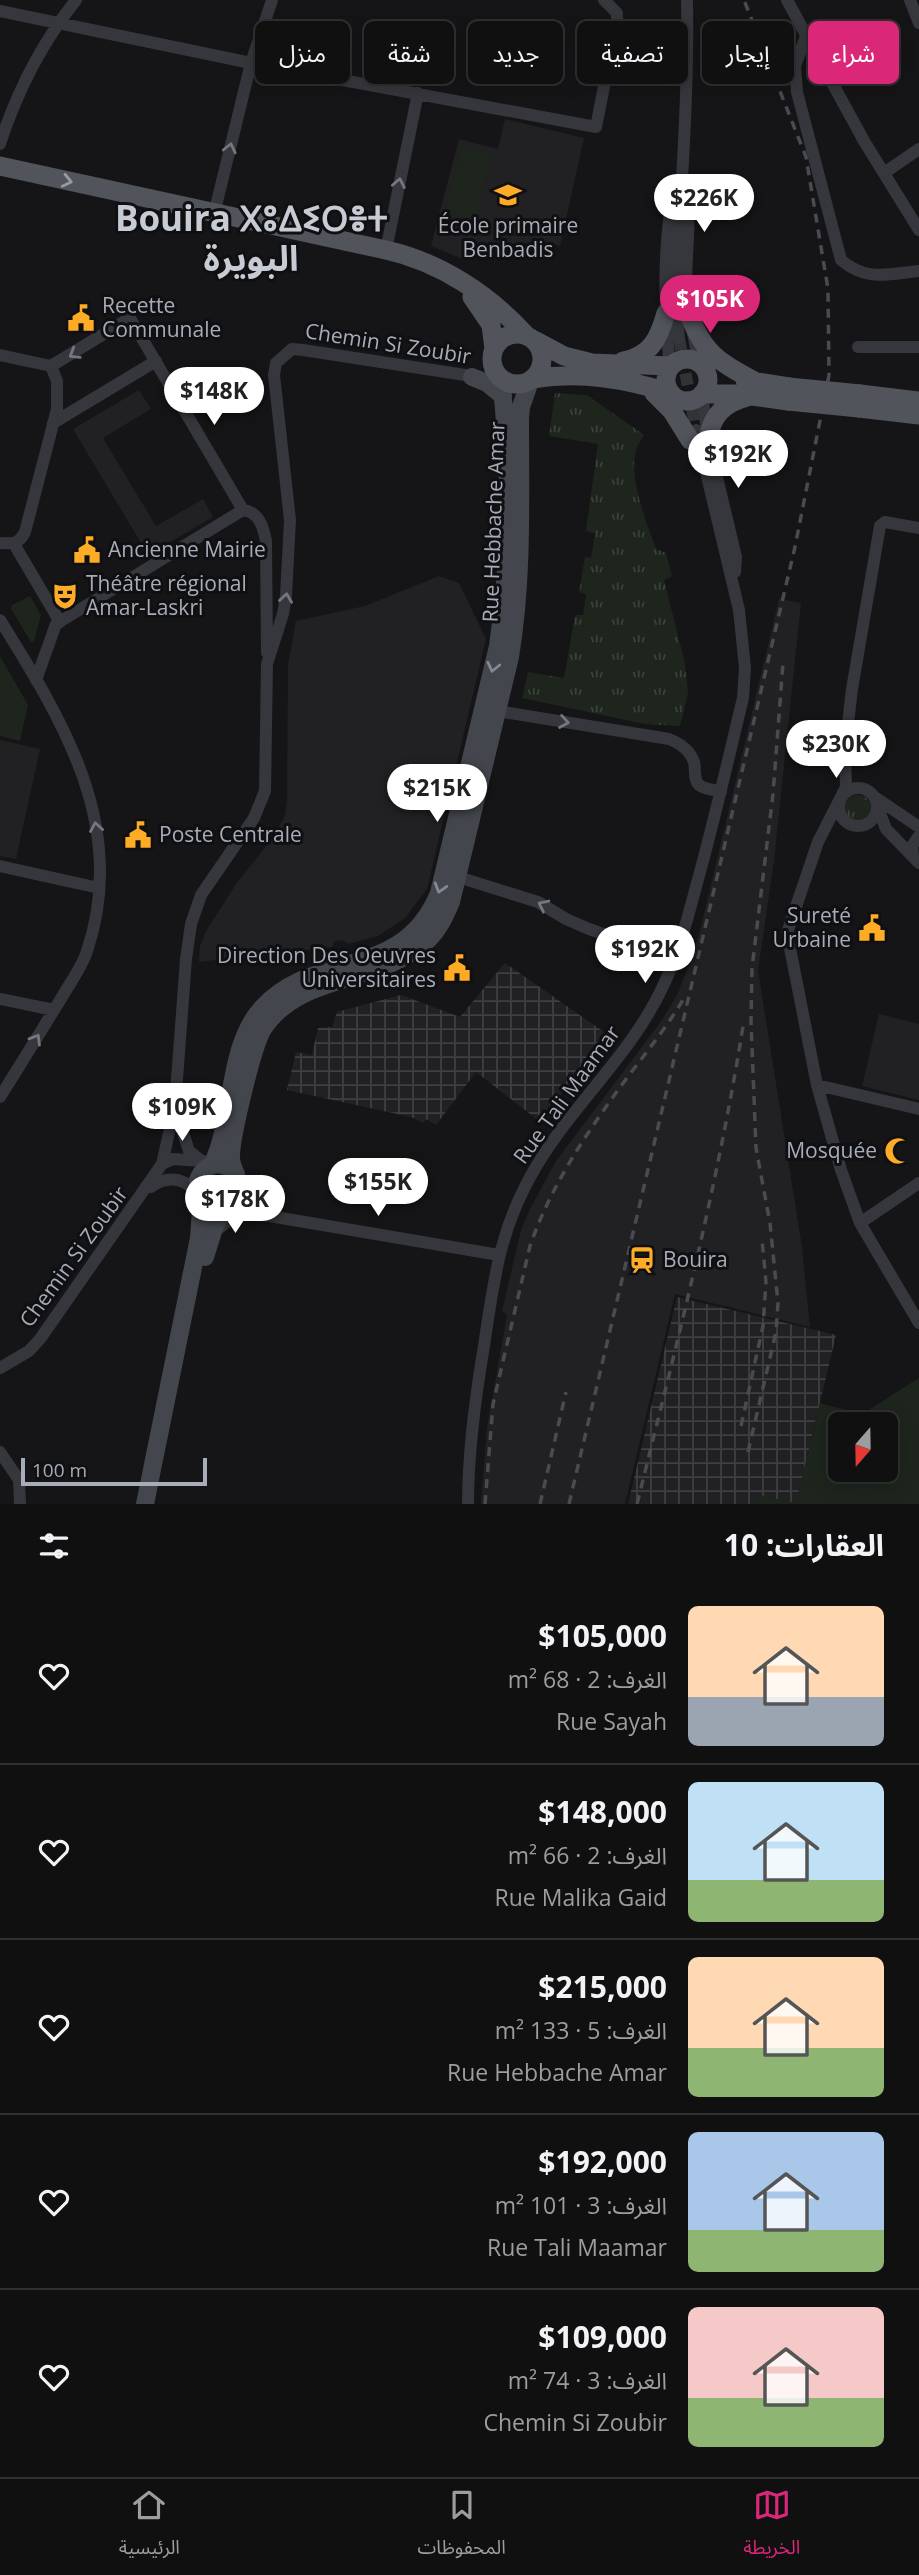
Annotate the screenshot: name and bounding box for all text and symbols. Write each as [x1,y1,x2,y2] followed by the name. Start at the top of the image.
[255,21,350,84] chip: منزل
[364,21,454,84] chip: شقة
[468,21,563,84] chip: جديد
[577,21,688,84] chip: تصفية
[702,21,794,84] chip: إيجار
[808,21,899,84] chip: شراء
[222,142,236,154] one-way arrow
[61,173,73,187] one-way arrow
[655,174,753,234] pin: $226K
[391,177,406,189] one-way arrow
[493,180,523,210] school or university icon: École primaire Benbadis
[670,181,738,213] text: $226K
[115,194,387,281] district label: Bouira ⵝⵓⵠⵉⵔⴻⵜ البويرة
[438,211,578,263] place label: École primaire Benbadis
[661,276,759,335] pin: $105K
[676,282,744,314] text: $105K
[102,291,221,343] place label: Recette Communale
[66,303,96,333] public building icon: Recette Communale
[303,316,473,370] street label: Chemin Si Zoubir
[68,345,81,358] one-way arrow
[165,368,263,427] pin: $148K
[180,374,248,406] text: $148K
[476,421,511,623] street label: Rue Hebbache Amar
[689,430,787,490] pin: $192K
[704,437,772,469] text: $192K
[72,535,102,565] public building icon: Ancienne Mairie
[108,535,266,563] place label: Ancienne Mairie
[86,569,247,621] place label: Théâtre régional Amar-Laskri
[50,581,80,611] theatre icon: Théâtre régional Amar-Laskri
[278,592,293,604] one-way arrow
[487,661,501,673] one-way arrow
[558,714,570,729] one-way arrow
[787,720,885,780] pin: $230K
[802,727,870,759] text: $230K
[388,764,486,824] pin: $215K
[403,771,471,803] text: $215K
[123,820,153,850] public building icon: Poste Centrale
[159,820,302,848] place label: Poste Centrale
[89,821,104,833] one-way arrow
[434,882,449,894] one-way arrow
[538,900,550,914] one-way arrow
[773,901,851,953] place label: Sureté Urbaine
[857,913,887,943] public building icon: Sureté Urbaine
[596,926,694,985] pin: $192K
[611,932,679,964] text: $192K
[217,941,436,993] place label: Direction Des Oeuvres Universitaires
[442,953,472,983] public building icon: Direction Des Oeuvres Universitaires
[507,1019,626,1169] street label: Rue Tali Maamar
[28,1033,41,1046] one-way arrow
[133,1084,231,1143] pin: $109K
[148,1090,216,1122] text: $109K
[786,1136,877,1164] place label: Mosquée
[883,1136,913,1166] mosque icon: Mosquée
[329,1158,427,1218] pin: $155K
[344,1165,412,1197] text: $155K
[186,1176,284,1235] pin: $178K
[13,1180,134,1332] street label: Chemin Si Zoubir
[201,1182,269,1214] text: $178K
[627,1245,657,1275] station icon: Bouira
[663,1245,728,1273] place label: Bouira
[828,1412,898,1482] north arrow
[828,1412,898,1482] map controls
[21,1455,206,1487] scale bar
[32,1457,87,1483] text: 100 m
[724,1524,884,1565] text: العقارات: 10
[35,1527,73,1565] icon: filters
[538,1615,667,1656] text: $105,000
[744,1634,828,1718] icon: home
[35,1657,73,1695] icon: heart
[508,1663,667,1695] text: الغرف: 2 · 68 m²
[556,1705,667,1737] text: Rue Sayah
[538,1791,667,1832] text: $148,000
[744,1810,828,1894] icon: home
[35,1833,73,1871] icon: heart
[508,1839,667,1871] text: الغرف: 2 · 66 m²
[495,1881,667,1913] text: Rue Malika Gaid
[538,1966,667,2007] text: $215,000
[744,1985,828,2069] icon: home
[35,2008,73,2046] icon: heart
[495,2014,667,2046] text: الغرف: 5 · 133 m²
[447,2056,667,2088] text: Rue Hebbache Amar
[538,2141,667,2182] text: $192,000
[744,2160,828,2244] icon: home
[35,2183,73,2221] icon: heart
[495,2189,667,2221] text: الغرف: 3 · 101 m²
[487,2231,667,2263] text: Rue Tali Maamar
[538,2316,667,2357] text: $109,000
[744,2335,828,2419] icon: home
[35,2358,73,2396] icon: heart
[508,2364,667,2396] text: الغرف: 3 · 74 m²
[484,2406,667,2438] text: Chemin Si Zoubir
[119,2486,180,2568] tab: الرئيسية
[417,2486,506,2568] tab: المحفوظات
[743,2486,800,2568] tab: الخريطة

